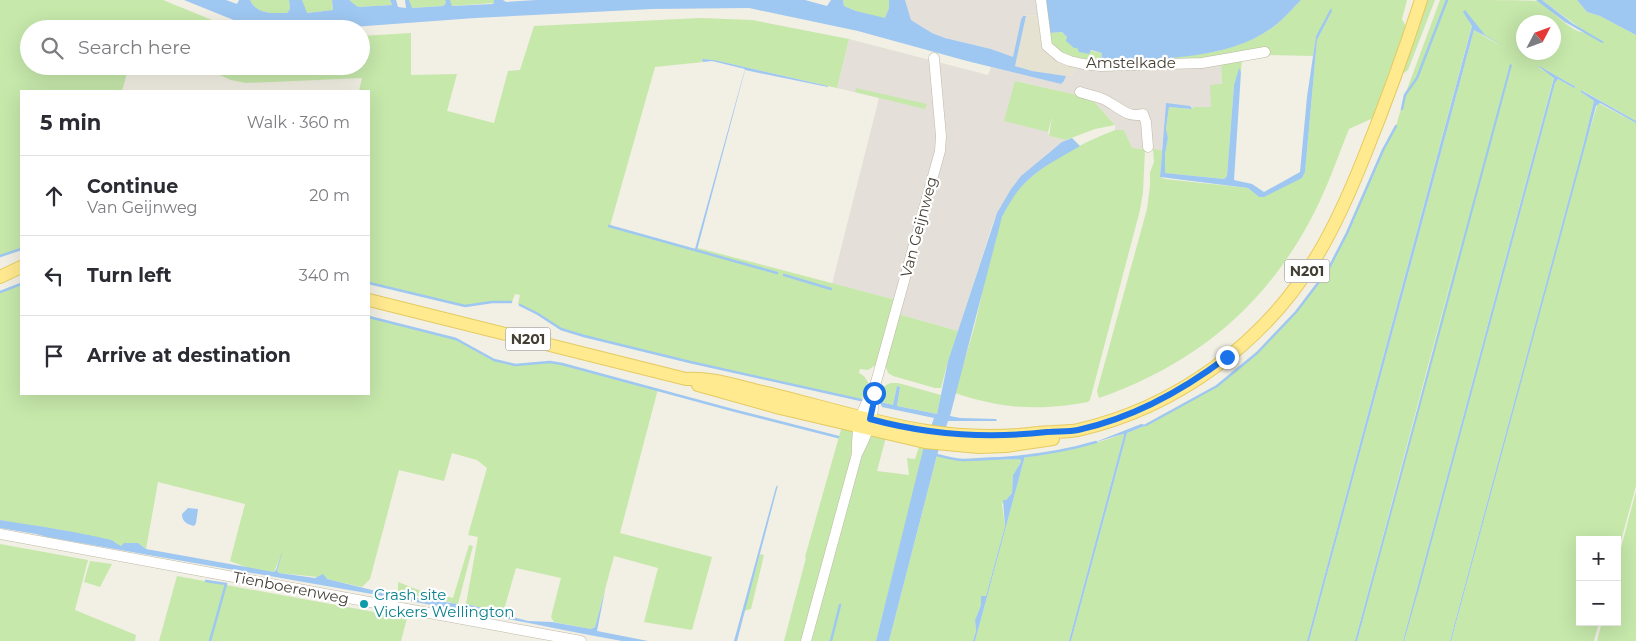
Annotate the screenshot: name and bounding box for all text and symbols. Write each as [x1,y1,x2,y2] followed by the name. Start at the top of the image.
[1516,15,1561,60] north arrow
[20,20,370,75] search box
[38,34,66,62] icon: search
[78,36,191,59] text: Search here
[1086,53,1176,72] street label: Amstelkade
[40,110,101,135] text: 5 min
[247,113,350,132] text: Walk · 360 m
[896,174,941,279] street label: Van Geijnweg
[87,175,178,198] text: Continue
[40,182,68,210] icon: ahead
[309,186,350,205] text: 20 m
[87,198,198,217] text: Van Geijnweg
[1284,260,1330,282] road number: N201
[40,262,68,290] icon: left
[87,264,172,287] text: Turn left
[299,266,350,285] text: 340 m
[506,328,550,350] road number: N201
[40,342,68,370] icon: arrive
[87,344,291,367] text: Arrive at destination
[1216,346,1239,369] route end
[863,382,886,405] route start
[1576,536,1621,626] map controls
[1576,536,1621,581] button: +
[232,567,351,608] street label: Tienboerenweg
[1576,581,1621,626] button: −
[374,585,514,621] place label: Crash site Vickers Wellington
[358,598,370,610] marker: Crash site Vickers Wellington

